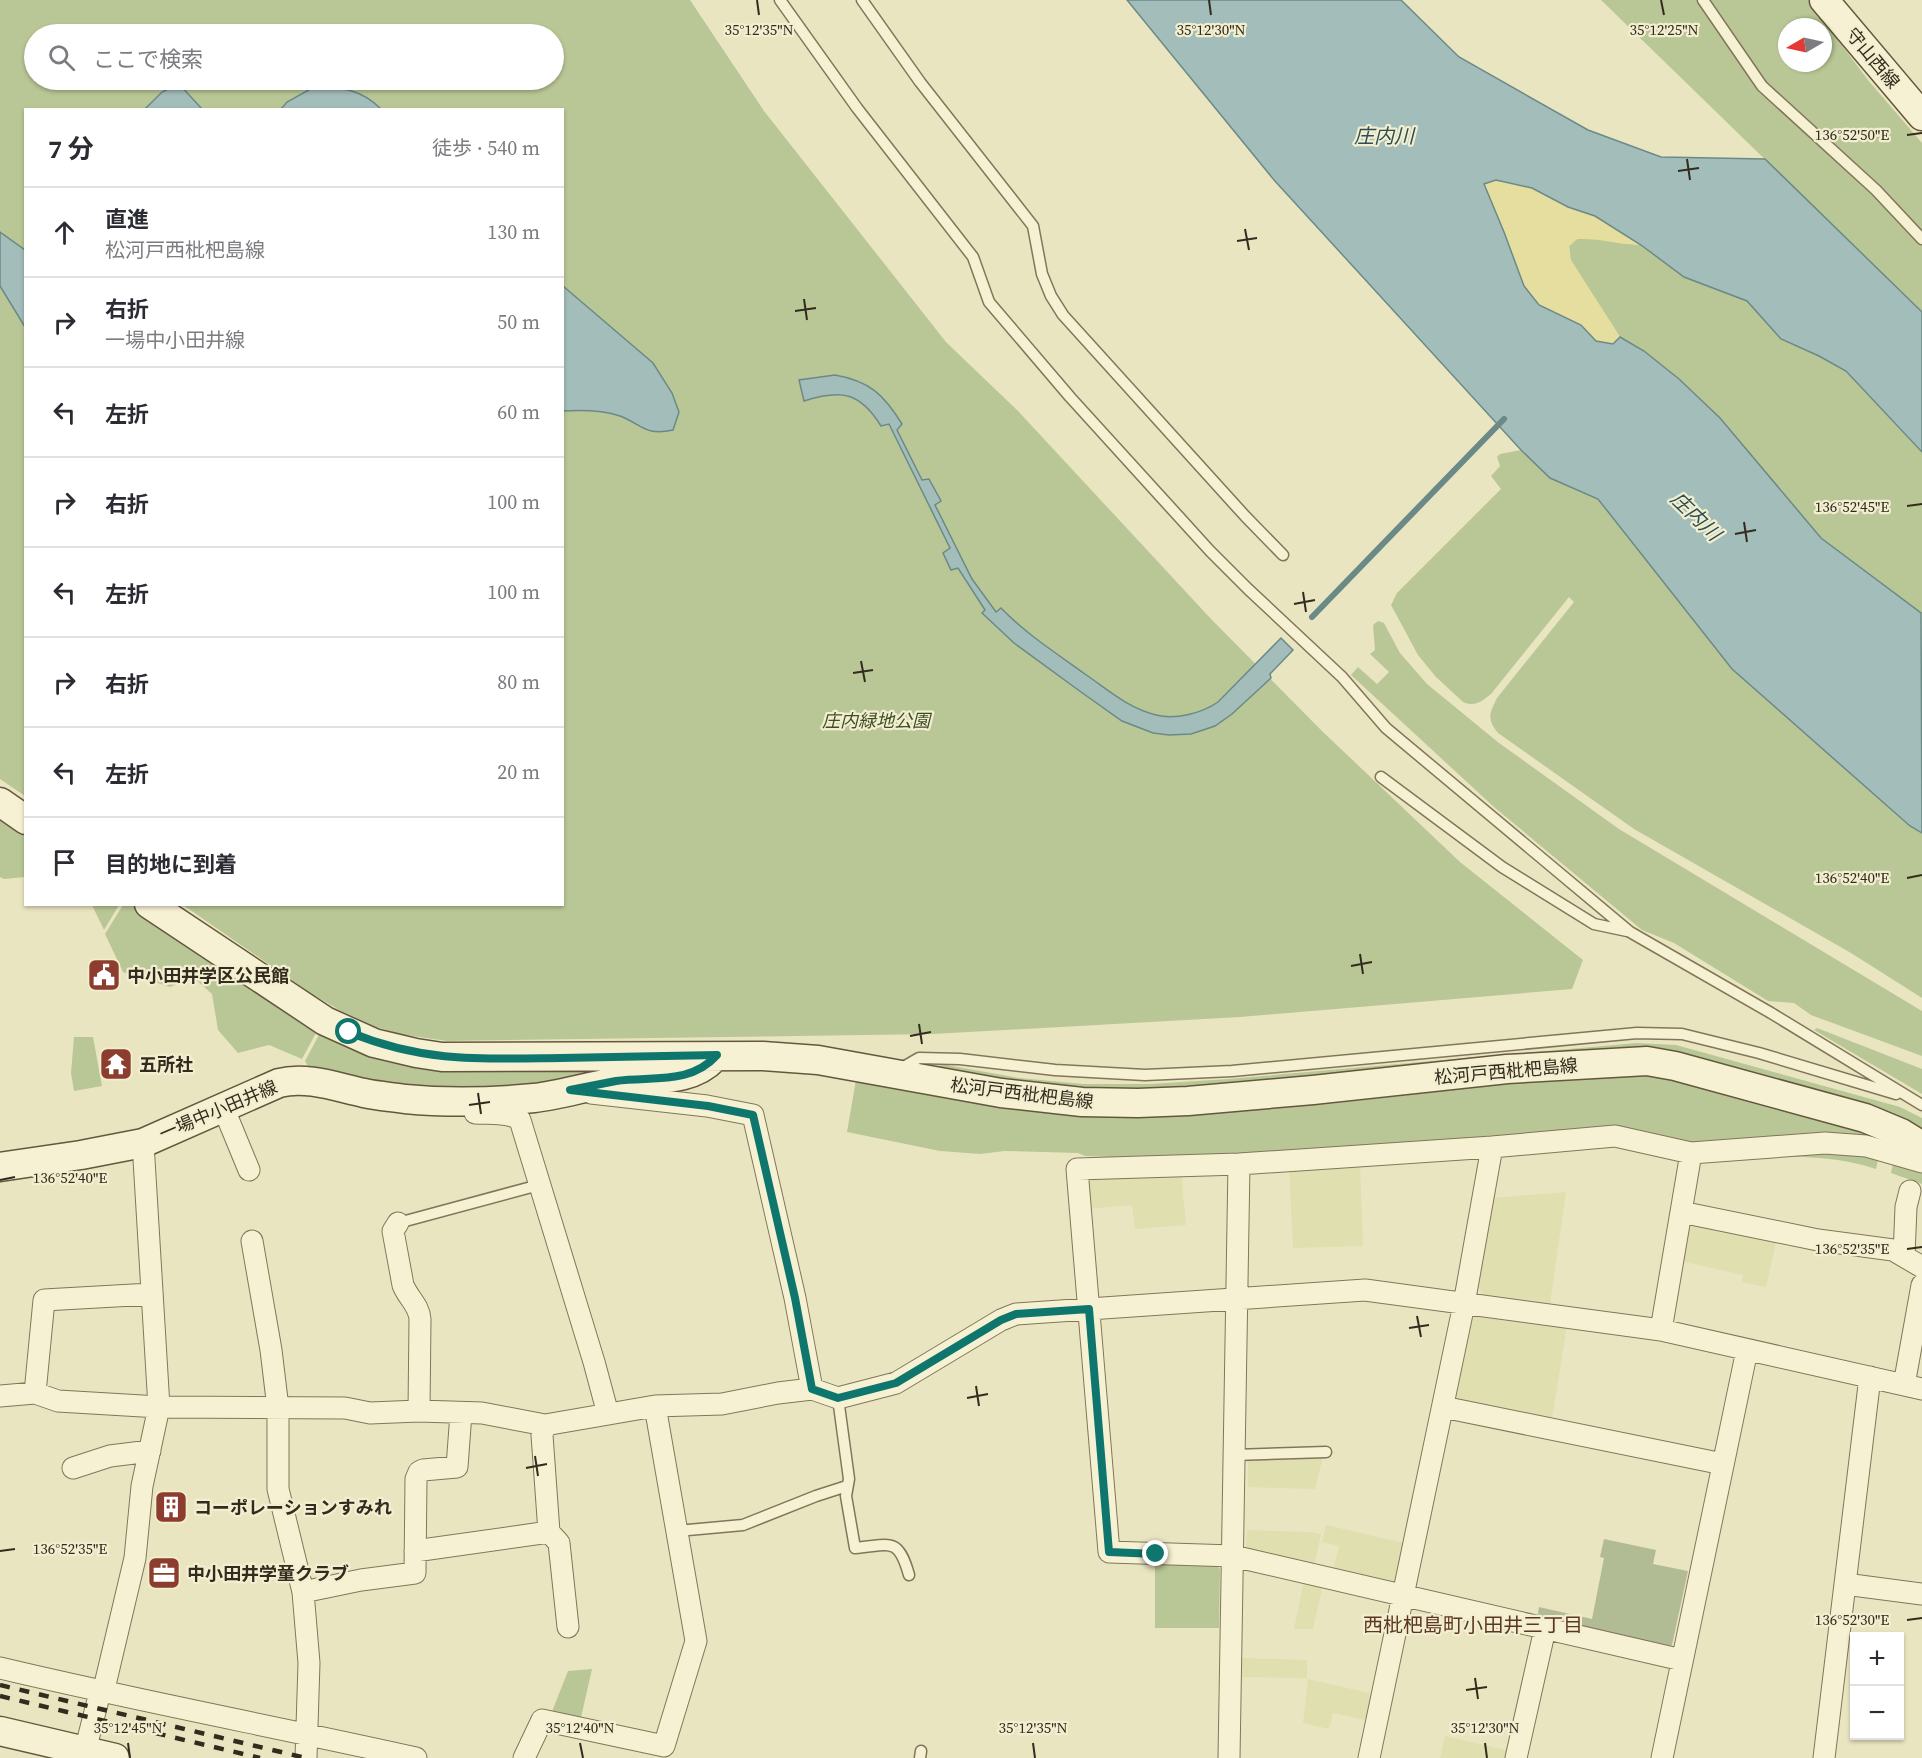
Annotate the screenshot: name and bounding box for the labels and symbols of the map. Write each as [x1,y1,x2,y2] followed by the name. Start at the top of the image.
[1778,18,1832,72] north arrow
[724,19,794,40] text: 35°12'35"N
[1176,19,1246,40] text: 35°12'30"N
[1629,19,1699,40] text: 35°12'25"N
[1840,22,1906,94] street label: 守山西線
[1354,122,1416,150] water label: 庄内川
[1815,124,1889,145] text: 136°52'50"E
[1665,485,1729,548] water label: 庄内川
[1815,496,1889,517] text: 136°52'45"E
[822,708,933,733] park label: 庄内緑地公園
[1815,867,1889,888] text: 136°52'40"E
[86,957,122,993] public building icon: 中小田井学区公民館
[127,963,289,988] place label: 中小田井学区公民館
[335,1018,361,1044] route start
[98,1046,134,1082] temple icon: 五所社
[139,1052,193,1077] place label: 五所社
[1433,1052,1579,1090] street label: 松河戸西枇杷島線
[949,1072,1095,1114] street label: 松河戸西枇杷島線
[155,1074,281,1146] street label: 一場中小田井線
[33,1167,107,1188] text: 136°52'40"E
[1815,1238,1889,1259] text: 136°52'35"E
[153,1489,189,1525] building icon: コーポレーションすみれ
[194,1495,392,1520] place label: コーポレーションすみれ
[33,1538,107,1559] text: 136°52'35"E
[1142,1540,1168,1566] route end
[146,1555,182,1591] office icon: 中小田井学童クラブ
[187,1561,349,1586] place label: 中小田井学童クラブ
[1815,1609,1889,1630] text: 136°52'30"E
[1363,1611,1583,1639] district label: 西枇杷島町小田井三丁目
[93,1717,163,1738] text: 35°12'45"N
[545,1717,615,1738] text: 35°12'40"N
[998,1717,1068,1738] text: 35°12'35"N
[1450,1717,1520,1738] text: 35°12'30"N

